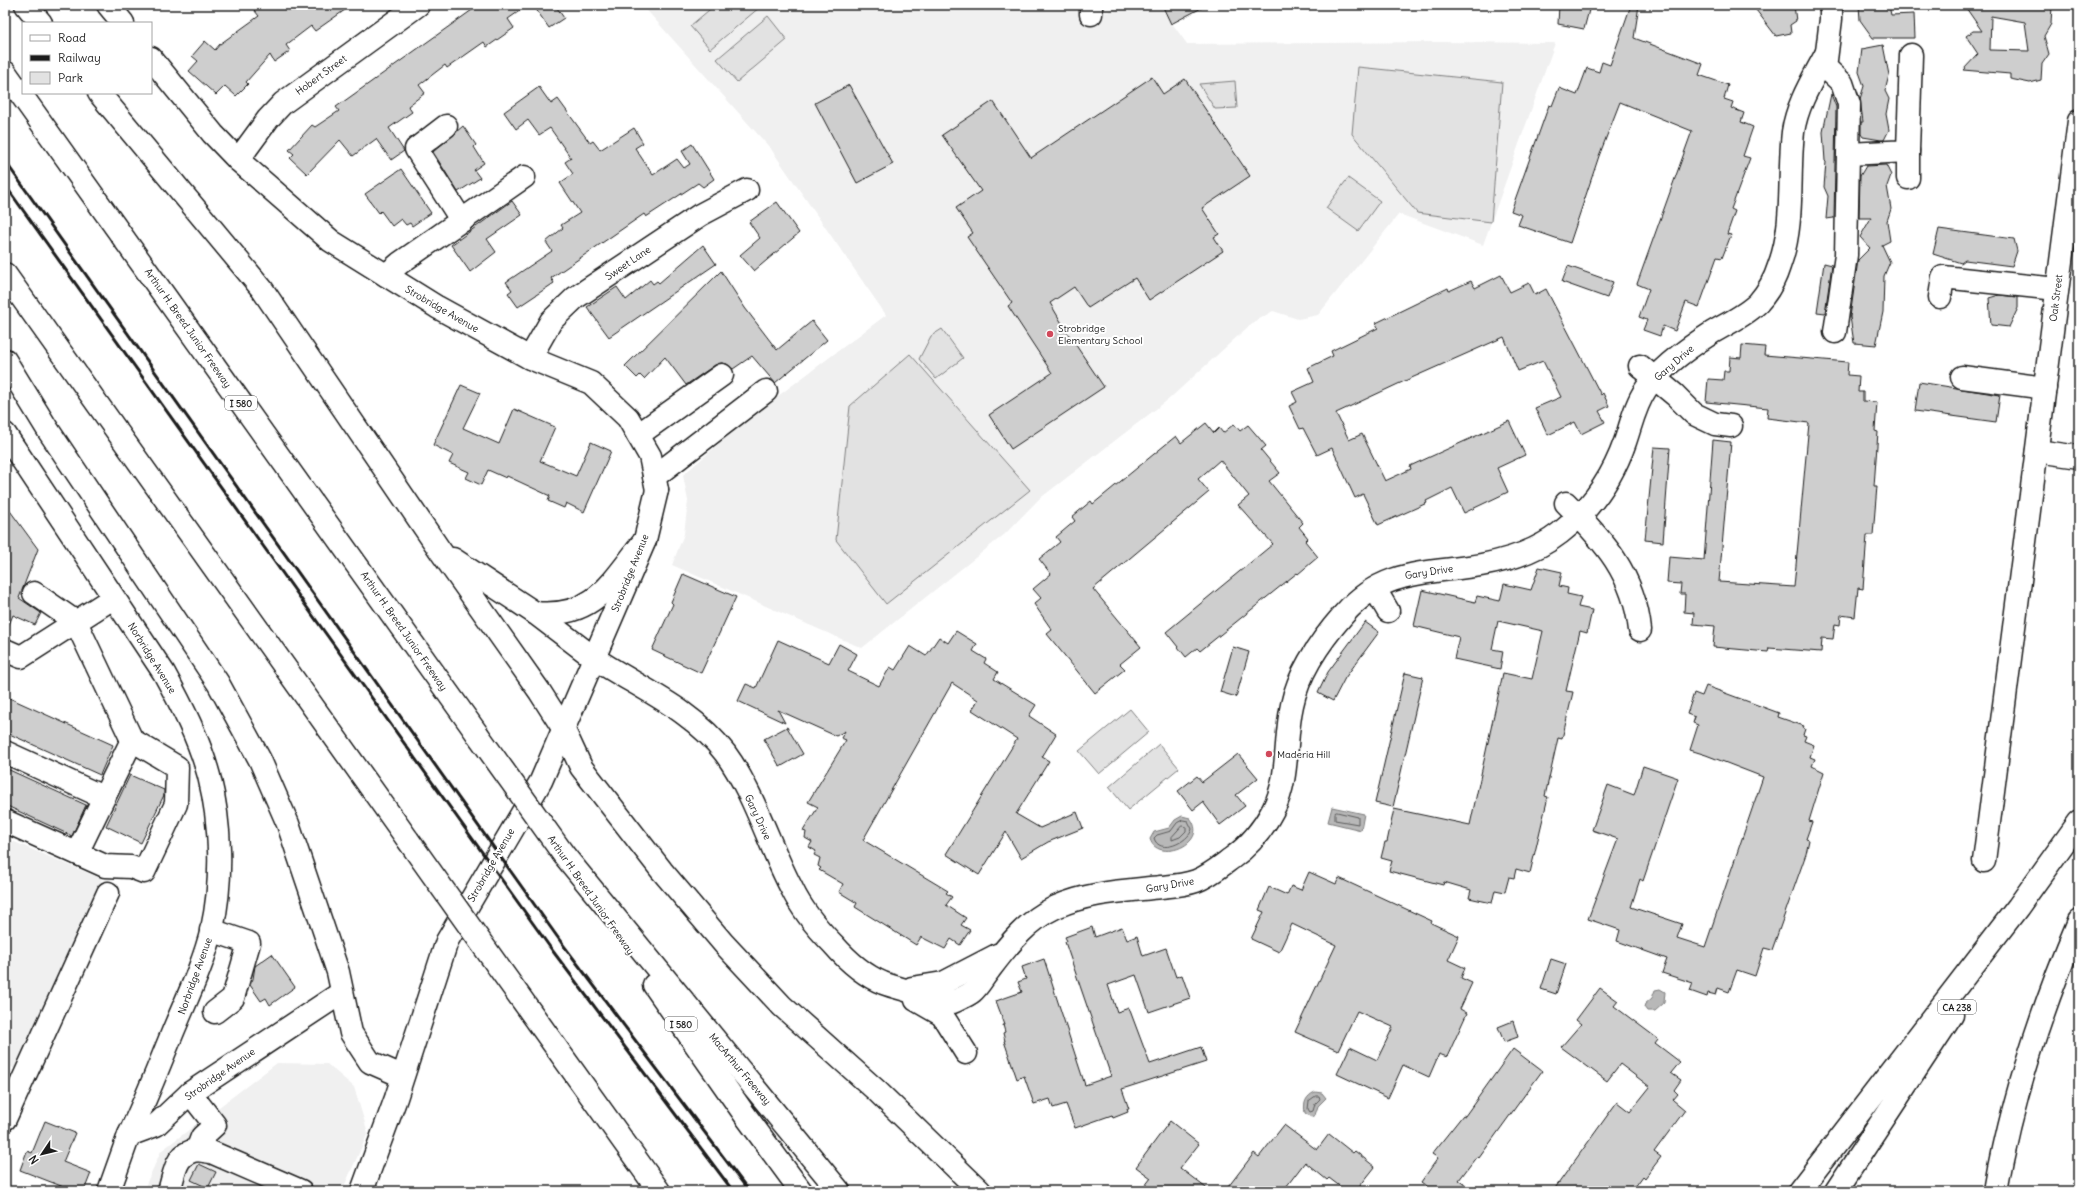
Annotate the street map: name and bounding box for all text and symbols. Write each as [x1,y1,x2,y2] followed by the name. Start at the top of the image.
[22,22,152,94] legend
[58,30,86,45] text: Road
[58,50,101,65] text: Railway
[293,52,350,98] street label: Hobert Street
[58,70,83,85] text: Park
[603,243,653,283] street label: Sweet Lane
[142,266,234,390] street label: Arthur H. Breed Junior Freeway
[2047,273,2065,322] street label: Oak Street
[403,283,481,335] street label: Strobridge Avenue
[1058,322,1143,347] place label: Strobridge Elementary School
[1045,329,1055,339] marker: Strobridge Elementary School
[1651,342,1697,384] street label: Gary Drive
[225,396,257,410] road number: I 580
[608,532,652,614] street label: Strobridge Avenue
[1404,562,1454,582] street label: Gary Drive
[358,569,450,693] street label: Arthur H. Breed Junior Freeway
[125,620,179,696] street label: Norbridge Avenue
[1277,748,1330,761] place label: Maderia Hill
[1264,749,1274,759] marker: Maderia Hill
[742,792,774,842] street label: Gary Drive
[465,826,517,904] street label: Strobridge Avenue
[545,833,637,957] street label: Arthur H. Breed Junior Freeway
[1145,874,1195,896] street label: Gary Drive
[175,936,215,1016] street label: Norbridge Avenue
[1938,1000,1976,1014] road number: CA 238
[665,1017,697,1031] road number: I 580
[706,1030,774,1108] street label: MacArthur Freeway
[182,1045,258,1103] street label: Strobridge Avenue
[22,1134,62,1174] north arrow
[26,1153,42,1167] text: N

